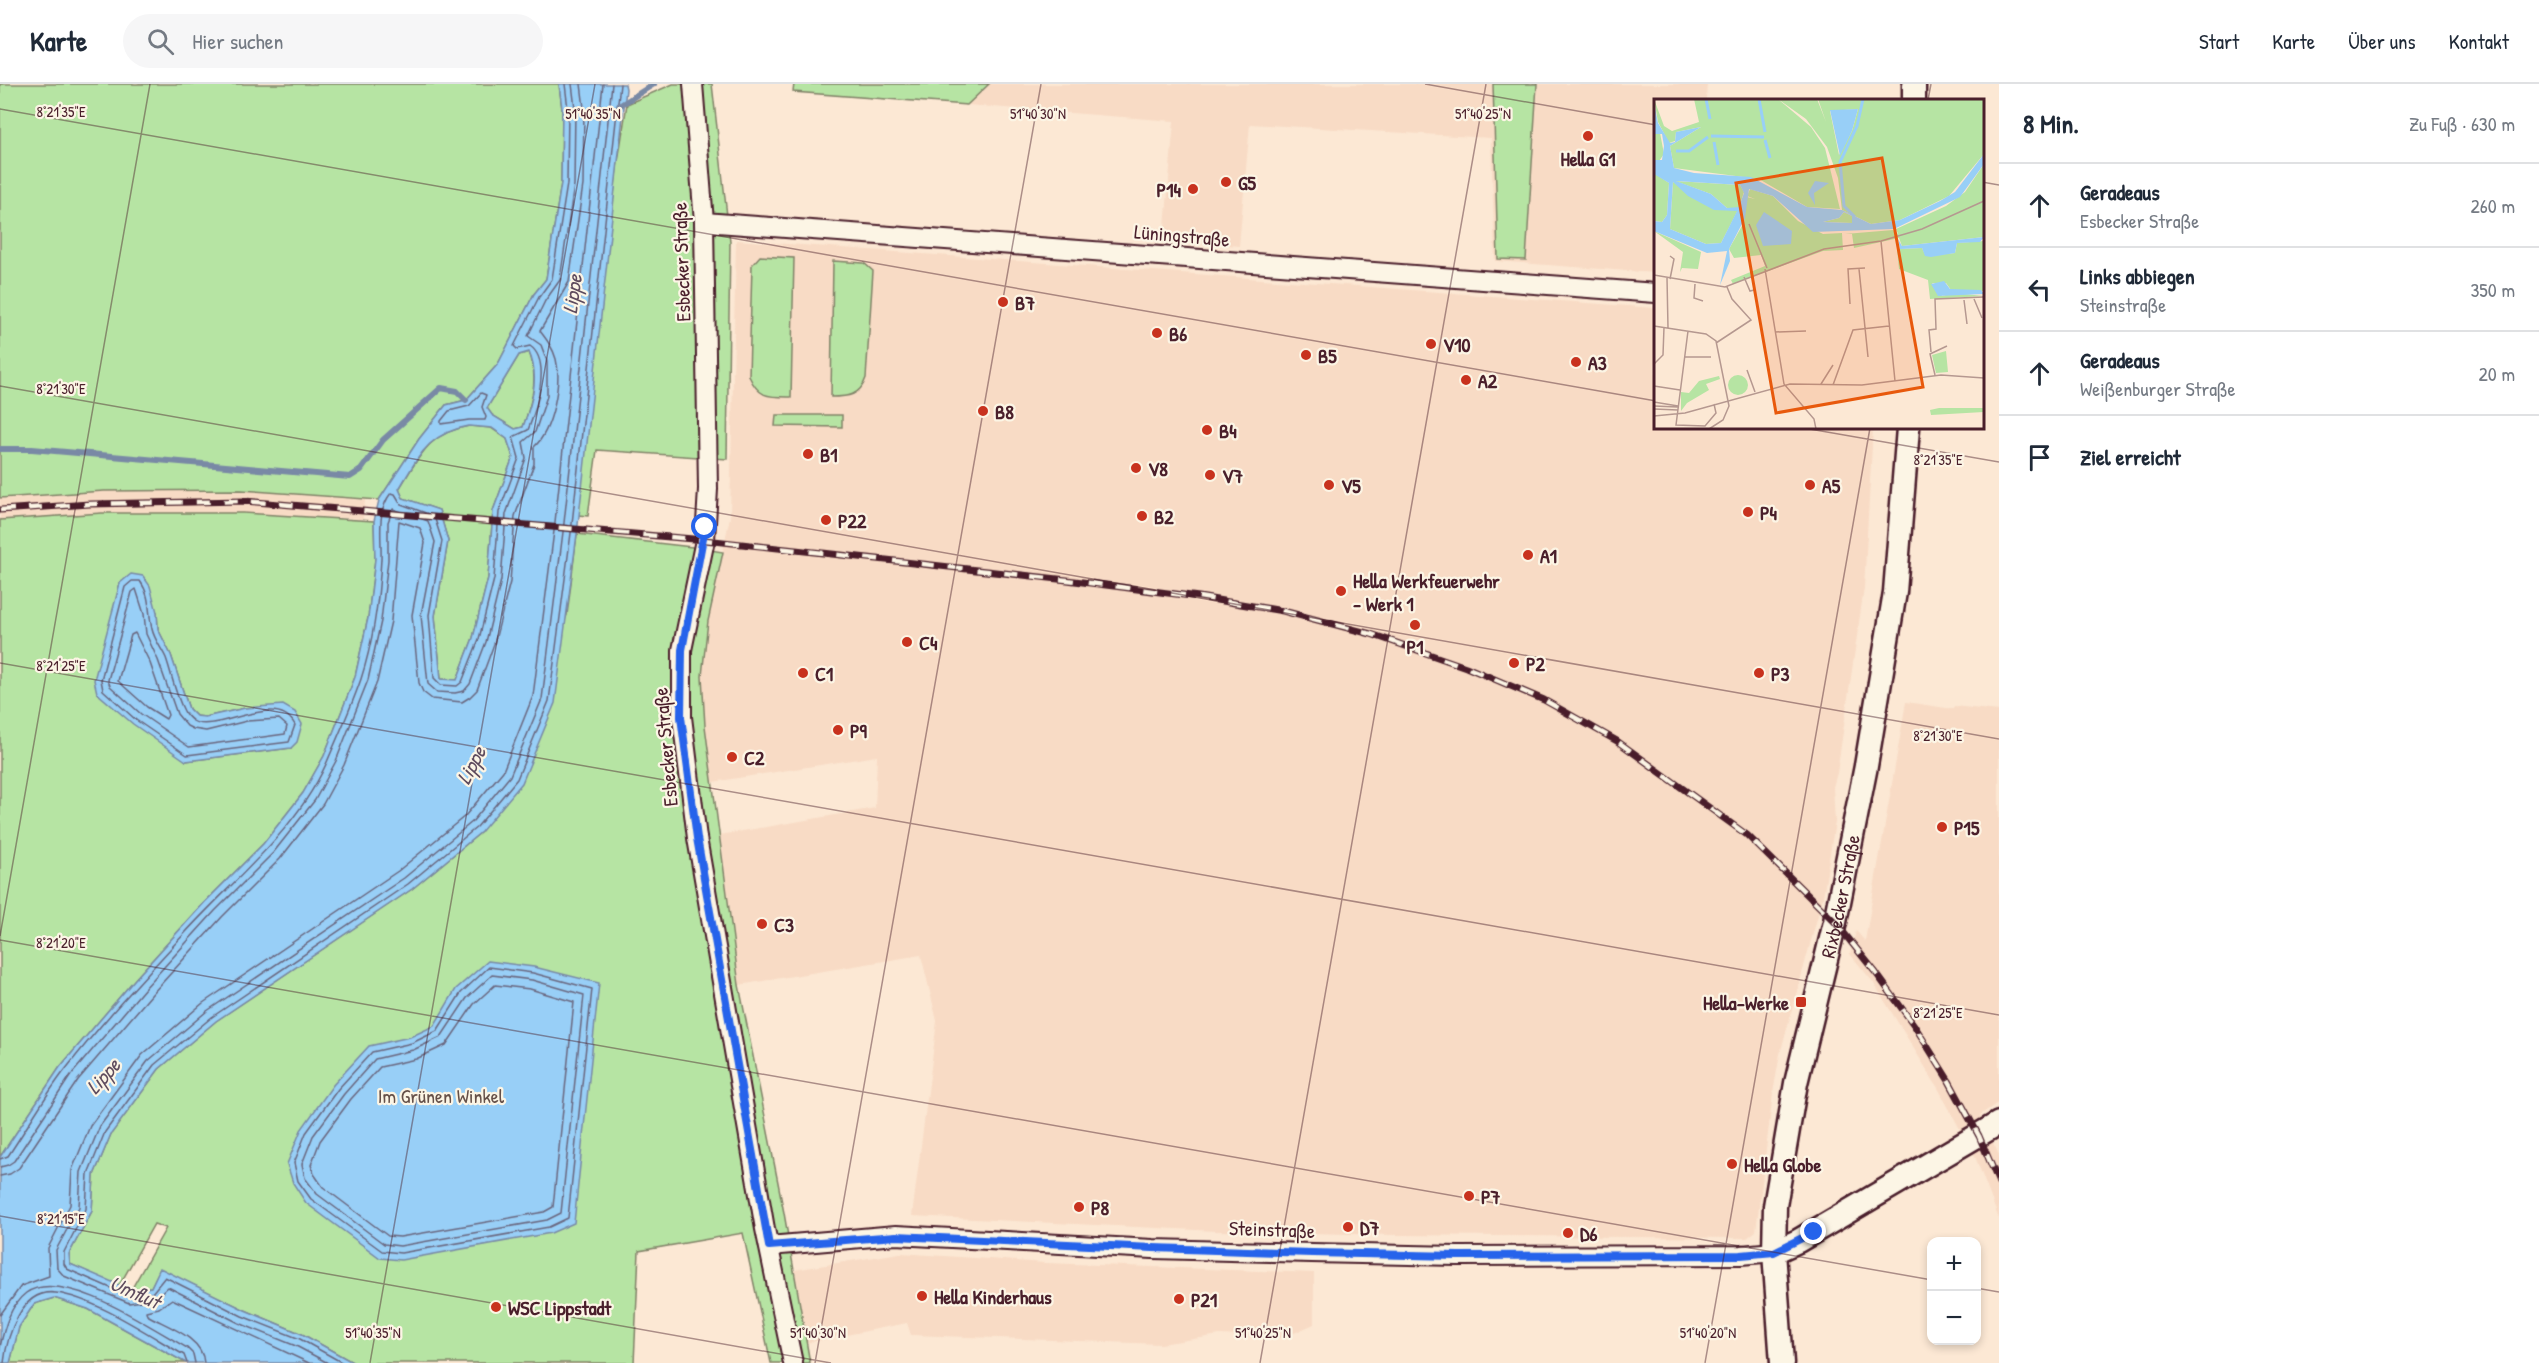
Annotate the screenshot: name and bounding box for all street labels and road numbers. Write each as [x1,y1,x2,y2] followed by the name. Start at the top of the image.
[665,202,697,322] street label: Esbecker Straße
[1133,217,1231,253] street label: Lüningstraße
[646,686,684,808] street label: Esbecker Straße
[1813,832,1866,961] street label: Rixbecker Straße
[1228,1214,1316,1244] street label: Steinstraße

